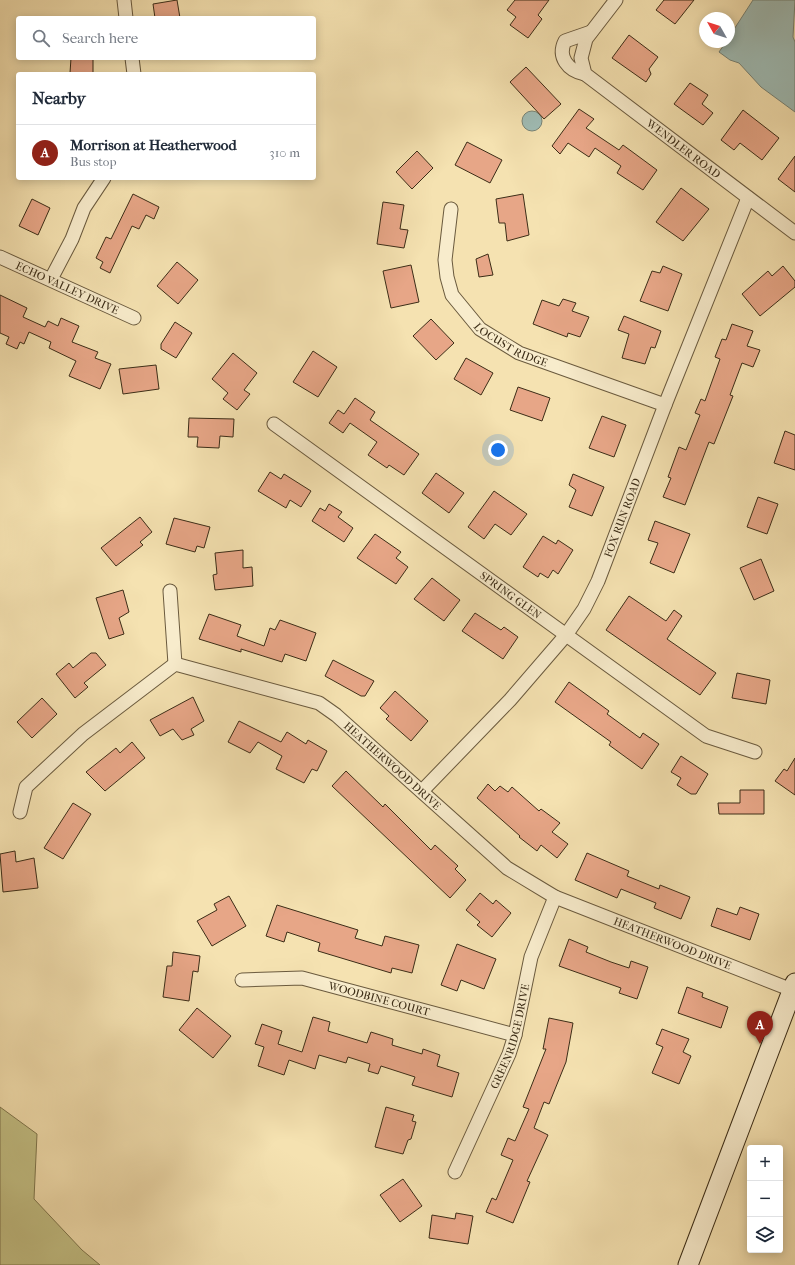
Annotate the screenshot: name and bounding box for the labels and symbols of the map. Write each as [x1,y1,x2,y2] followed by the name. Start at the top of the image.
[699,12,735,48] north arrow
[643,116,723,181] street label: WENDLER ROAD
[14,259,121,317] street label: ECHO VALLEY DRIVE
[471,320,550,370] street label: LOCUST RIDGE
[488,440,508,460] your location
[602,476,644,559] street label: FOX RUN ROAD
[477,569,544,622] street label: SPRING GLEN
[341,719,444,813] street label: HEATHERWOOD DRIVE
[612,915,733,973] street label: HEATHERWOOD DRIVE
[326,979,432,1019] street label: WOODBINE COURT
[488,982,532,1091] street label: GREENRIDGE DRIVE
[747,1011,773,1044] pin: A

